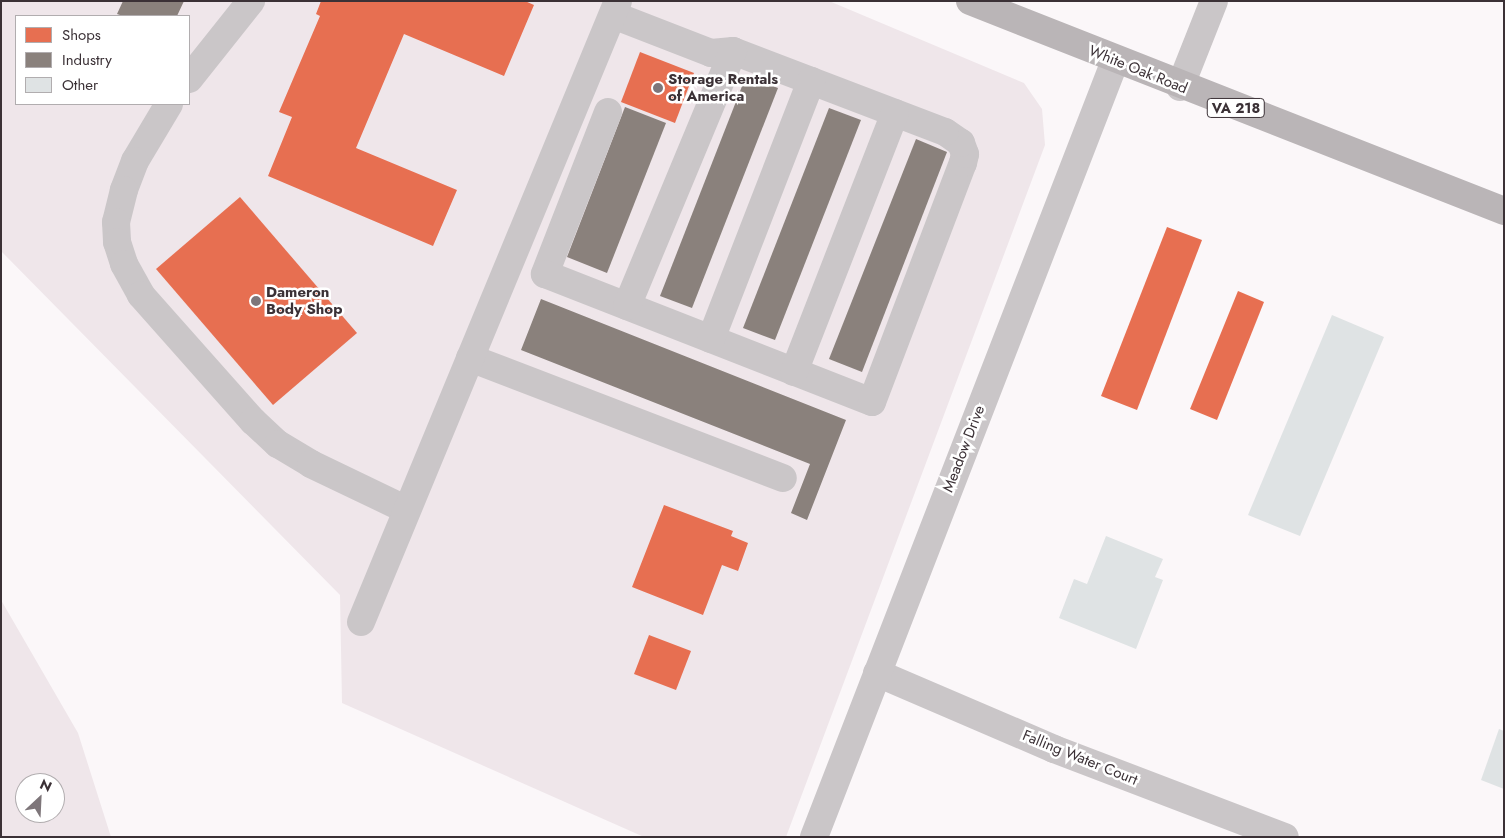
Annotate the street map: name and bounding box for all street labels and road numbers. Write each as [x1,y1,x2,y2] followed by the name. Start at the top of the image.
[1086,42,1190,98] street label: White Oak Road
[1206,96,1266,120] road number: VA 218
[939,403,989,495] street label: Meadow Drive
[1020,727,1140,789] street label: Falling Water Court

